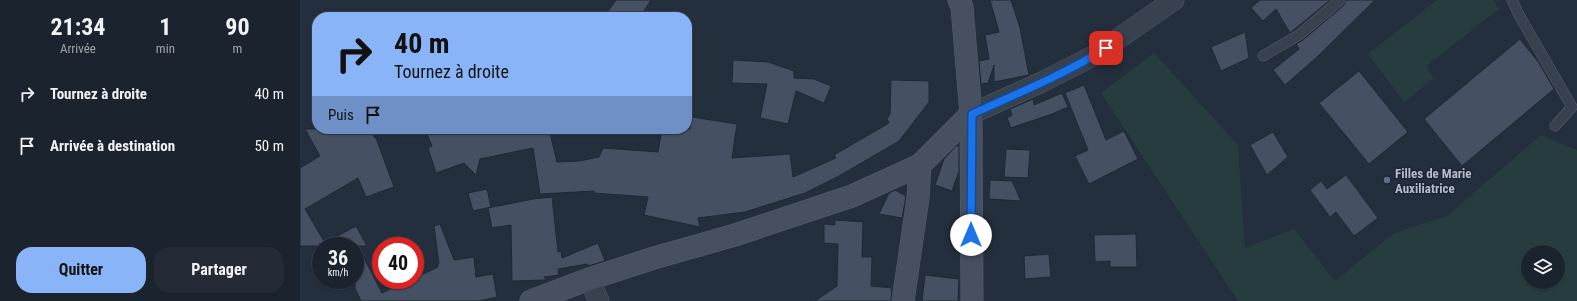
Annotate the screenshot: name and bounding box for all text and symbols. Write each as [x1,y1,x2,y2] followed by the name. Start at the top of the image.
[50,13,105,41] text: 21:34
[159,13,171,41] text: 1
[225,13,250,41] text: 90
[394,27,450,60] text: 40 m
[328,28,380,80] icon: right
[1089,31,1123,65] pin
[1095,37,1117,59] icon: arrive
[60,41,96,56] text: Arrivée
[156,41,175,56] text: min
[233,41,242,56] text: m
[394,61,509,82] text: Tournez à droite
[16,83,38,105] icon: right
[50,85,147,103] text: Tournez à droite
[254,85,284,103] text: 40 m
[362,104,384,126] icon: arrive
[328,106,354,124] text: Puis
[16,135,38,157] icon: arrive
[50,137,175,155] text: Arrivée à destination
[254,137,284,155] text: 50 m
[1395,166,1472,196] place label: Filles de Marie Auxiliatrice
[1382,175,1392,185] marker: Filles de Marie Auxiliatrice
[950,214,992,256] position arrow
[372,237,424,289] speed limit sign: 40
[1521,245,1565,289] map controls
[1521,245,1565,289] button: layers
[328,246,348,270] text: 36
[16,247,146,293] button: Quitter
[154,247,284,293] button: Partager
[328,267,348,278] text: km/h

